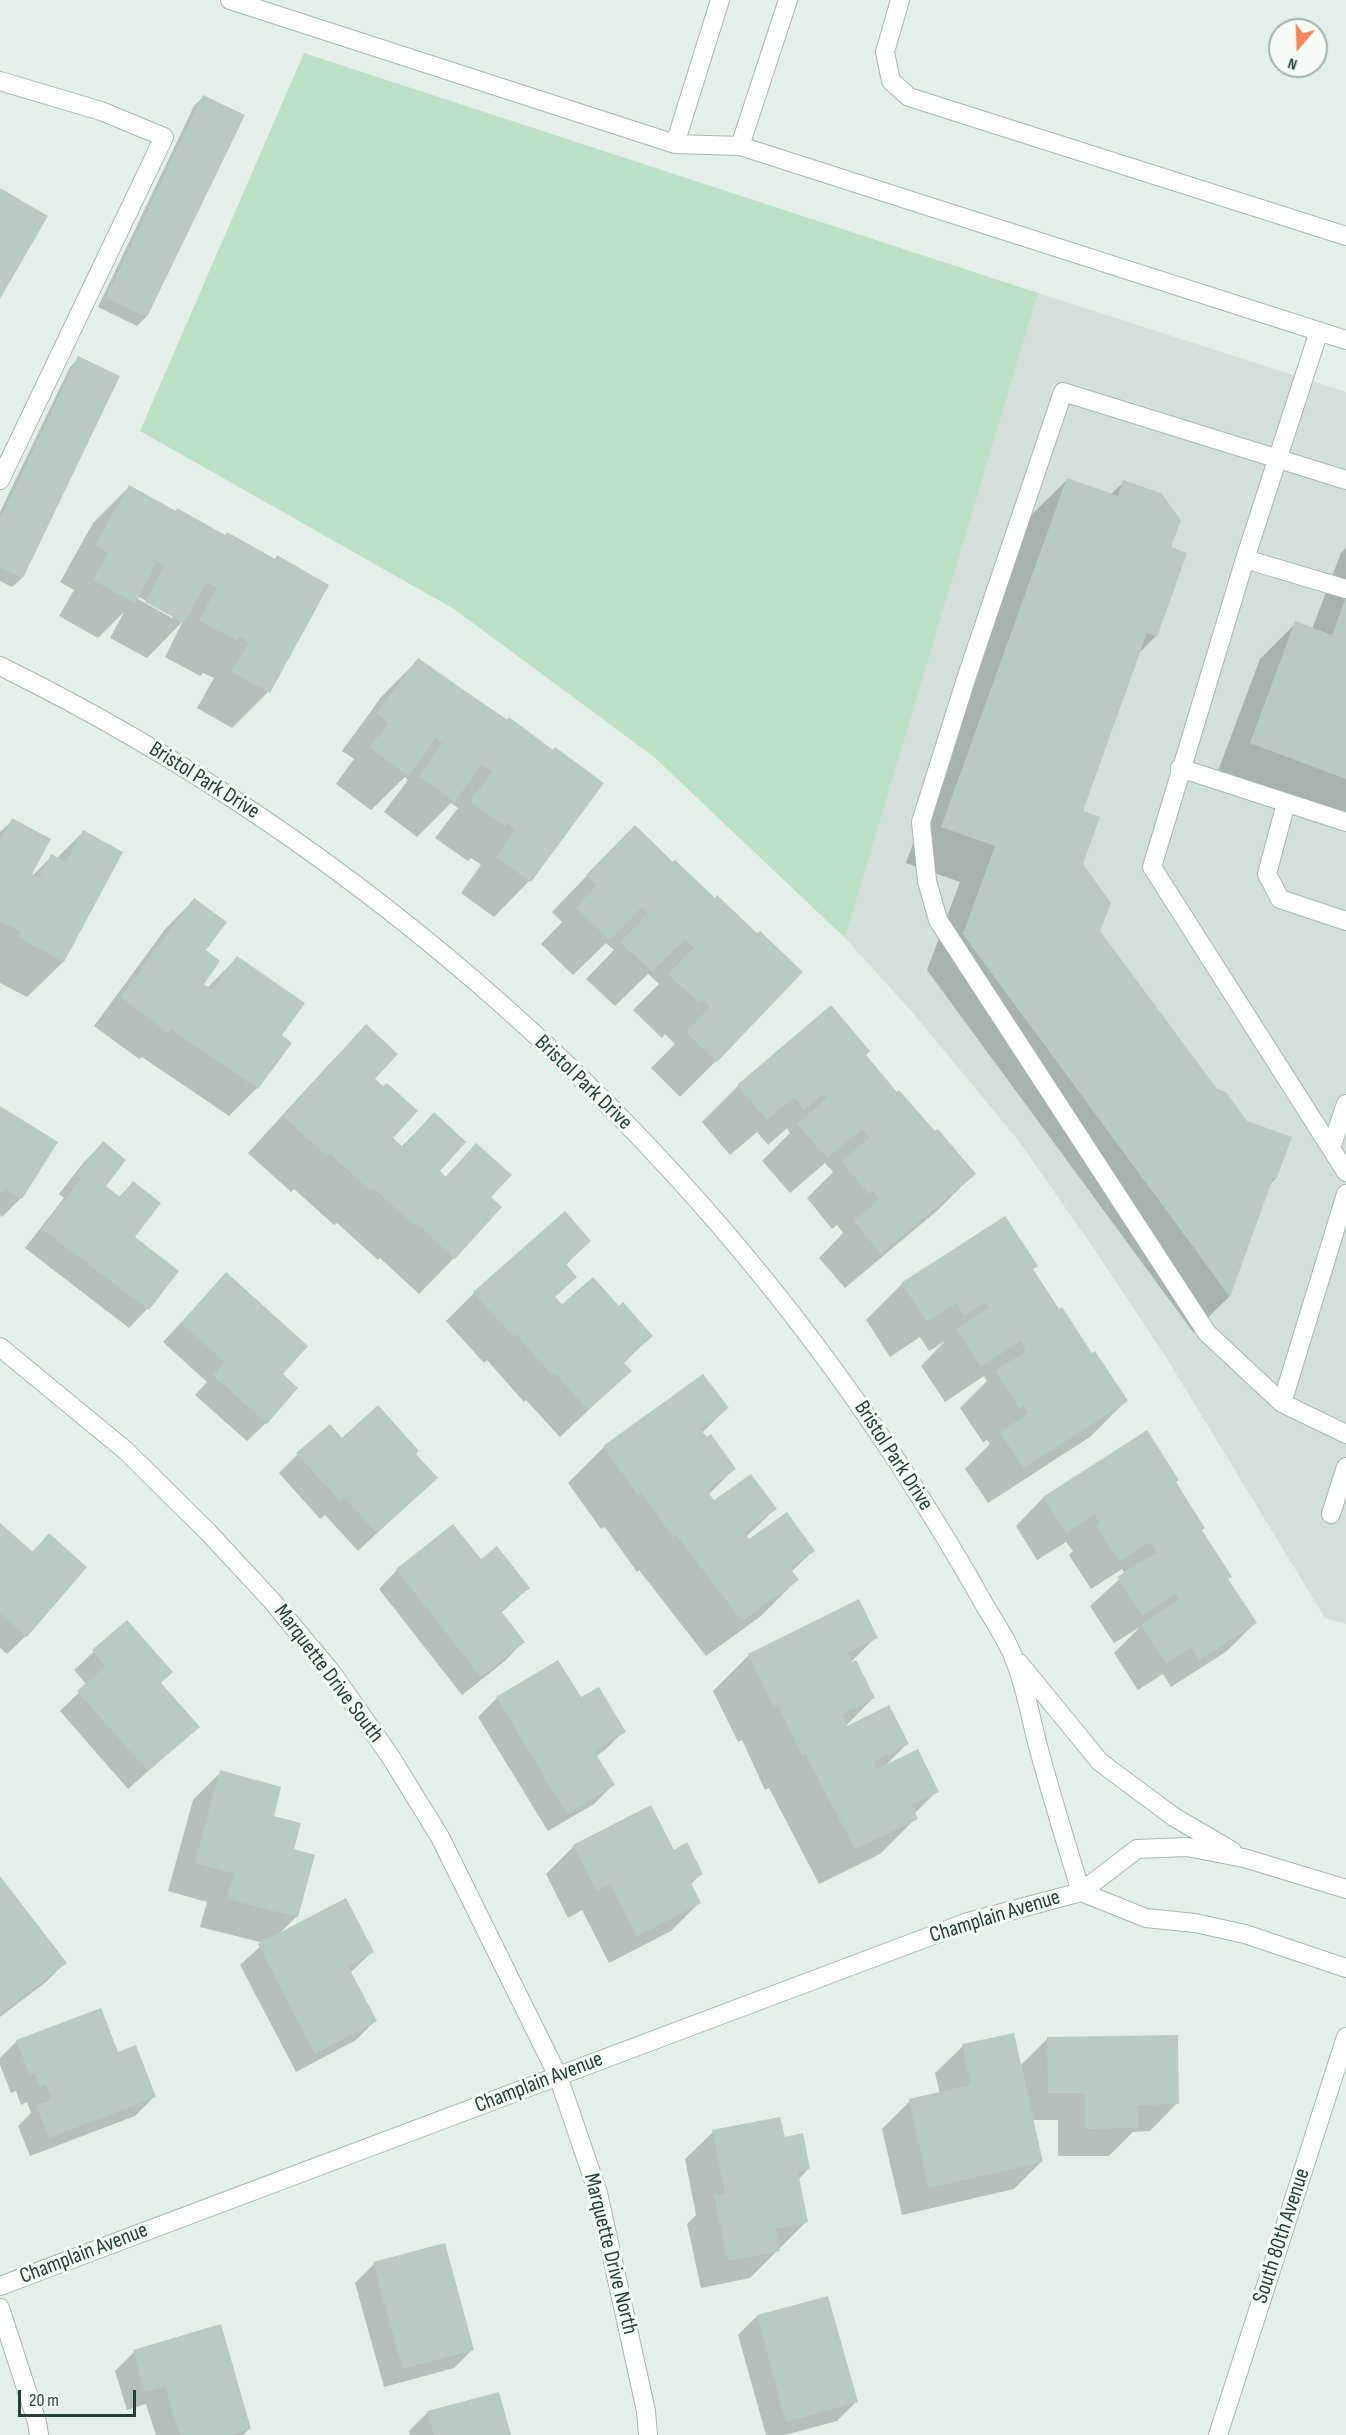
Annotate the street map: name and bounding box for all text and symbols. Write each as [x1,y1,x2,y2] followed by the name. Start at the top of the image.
[1268,18,1328,78] north arrow
[1286,53,1300,74] text: N
[144,737,264,825] street label: Bristol Park Drive
[529,1030,637,1136] street label: Bristol Park Drive
[848,1396,938,1516] street label: Bristol Park Drive
[268,1600,388,1748] street label: Marquette Drive South
[927,1885,1063,1949] street label: Champlain Avenue
[471,2046,607,2120] street label: Champlain Avenue
[1248,2165,1316,2307] street label: South 80th Avenue
[577,2171,643,2337] street label: Marquette Drive North
[16,2217,152,2291] street label: Champlain Avenue
[21,2378,140,2416] scale bar
[29,2390,59,2411] text: 20 m

